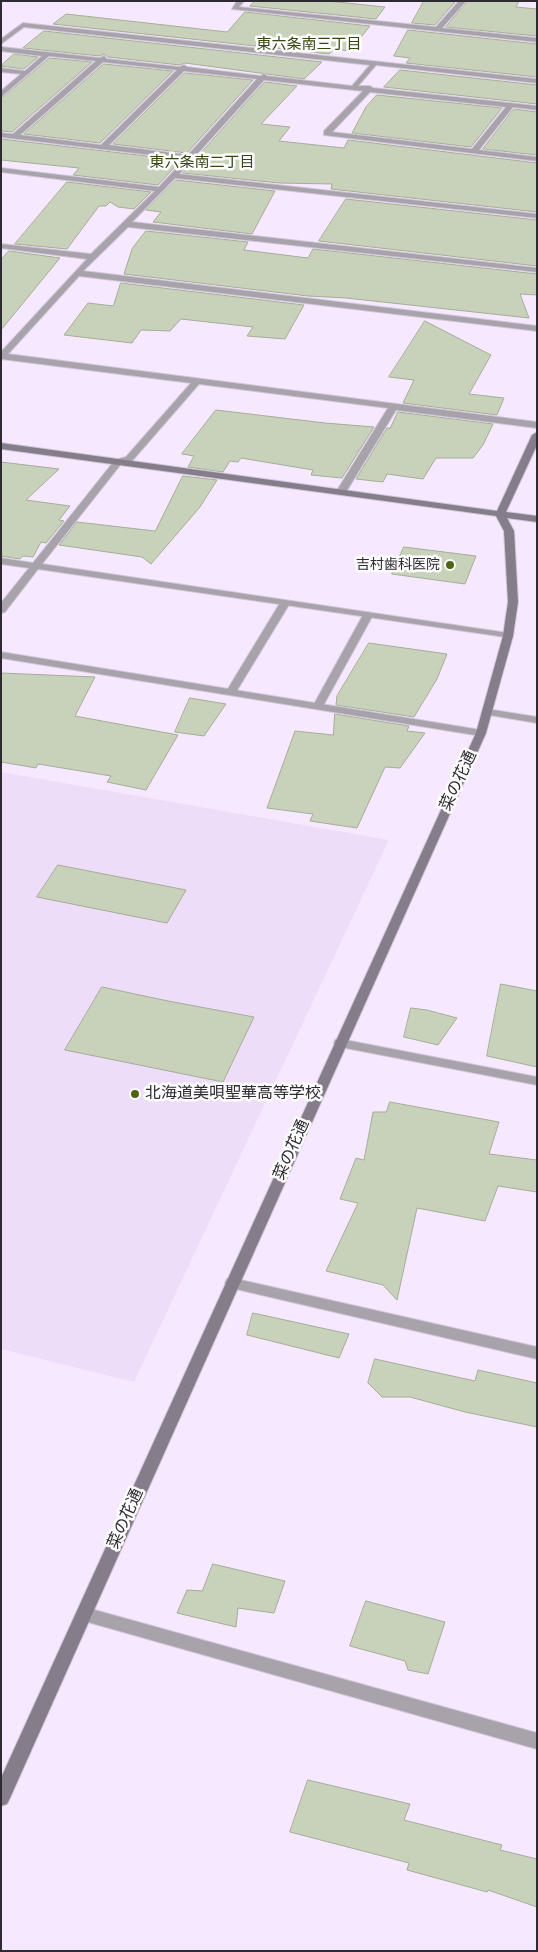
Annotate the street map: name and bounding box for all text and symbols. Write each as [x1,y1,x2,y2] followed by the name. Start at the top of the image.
[257,36,361,54] district label: 東六条南三丁目
[150,154,254,172] district label: 東六条南二丁目
[356,557,440,573] place label: 吉村歯科医院
[444,559,456,571] marker: 吉村歯科医院
[437,748,481,814] street label: 菜の花通
[145,1084,321,1104] place label: 北海道美唄聖華高等学校
[129,1088,141,1100] marker: 北海道美唄聖華高等学校
[270,1117,314,1183] street label: 菜の花通
[104,1486,148,1552] street label: 菜の花通

